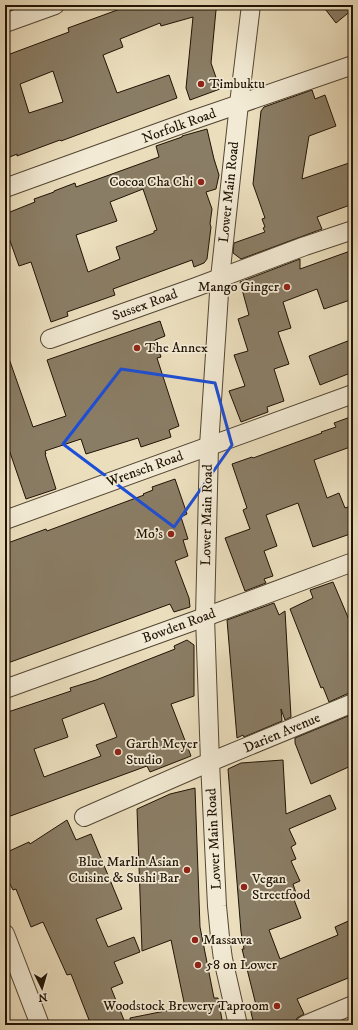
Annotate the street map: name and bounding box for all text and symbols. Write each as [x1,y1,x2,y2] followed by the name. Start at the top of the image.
[209,75,265,93] place label: Timbuktu
[196,79,206,89] marker: Timbuktu
[140,104,218,148] street label: Norfolk Road
[215,141,243,243] street label: Lower Main Road
[109,173,193,191] place label: Cocoa Cha Chi
[196,177,206,187] marker: Cocoa Cha Chi
[198,278,280,296] place label: Mango Ginger
[282,282,292,292] marker: Mango Ginger
[110,285,180,325] street label: Sussex Road
[145,339,208,357] place label: The Annex
[132,343,142,353] marker: The Annex
[103,447,186,492] street label: Wrensch Road
[197,464,217,566] street label: Lower Main Road
[136,525,163,543] place label: Mo's
[166,529,176,539] marker: Mo's
[140,604,218,648] street label: Bowden Road
[241,709,323,757] street label: Darien Avenue
[126,735,199,769] place label: Garth Meyer Studio
[113,747,123,757] marker: Garth Meyer Studio
[202,788,226,890] street label: Lower Main Road
[68,853,180,887] place label: Blue Marlin Asian Cuisine & Sushi Bar
[182,865,192,875] marker: Blue Marlin Asian Cuisine & Sushi Bar
[251,870,310,904] place label: Vegan Streetfood
[239,882,249,892] marker: Vegan Streetfood
[203,931,252,949] place label: Massawa
[190,935,200,945] marker: Massawa
[206,956,278,974] place label: 58 on Lower
[193,960,203,970] marker: 58 on Lower
[22,968,62,1008] north arrow
[38,990,48,1004] text: N
[102,997,269,1015] place label: Woodstock Brewery Taproom
[272,1001,282,1011] marker: Woodstock Brewery Taproom

